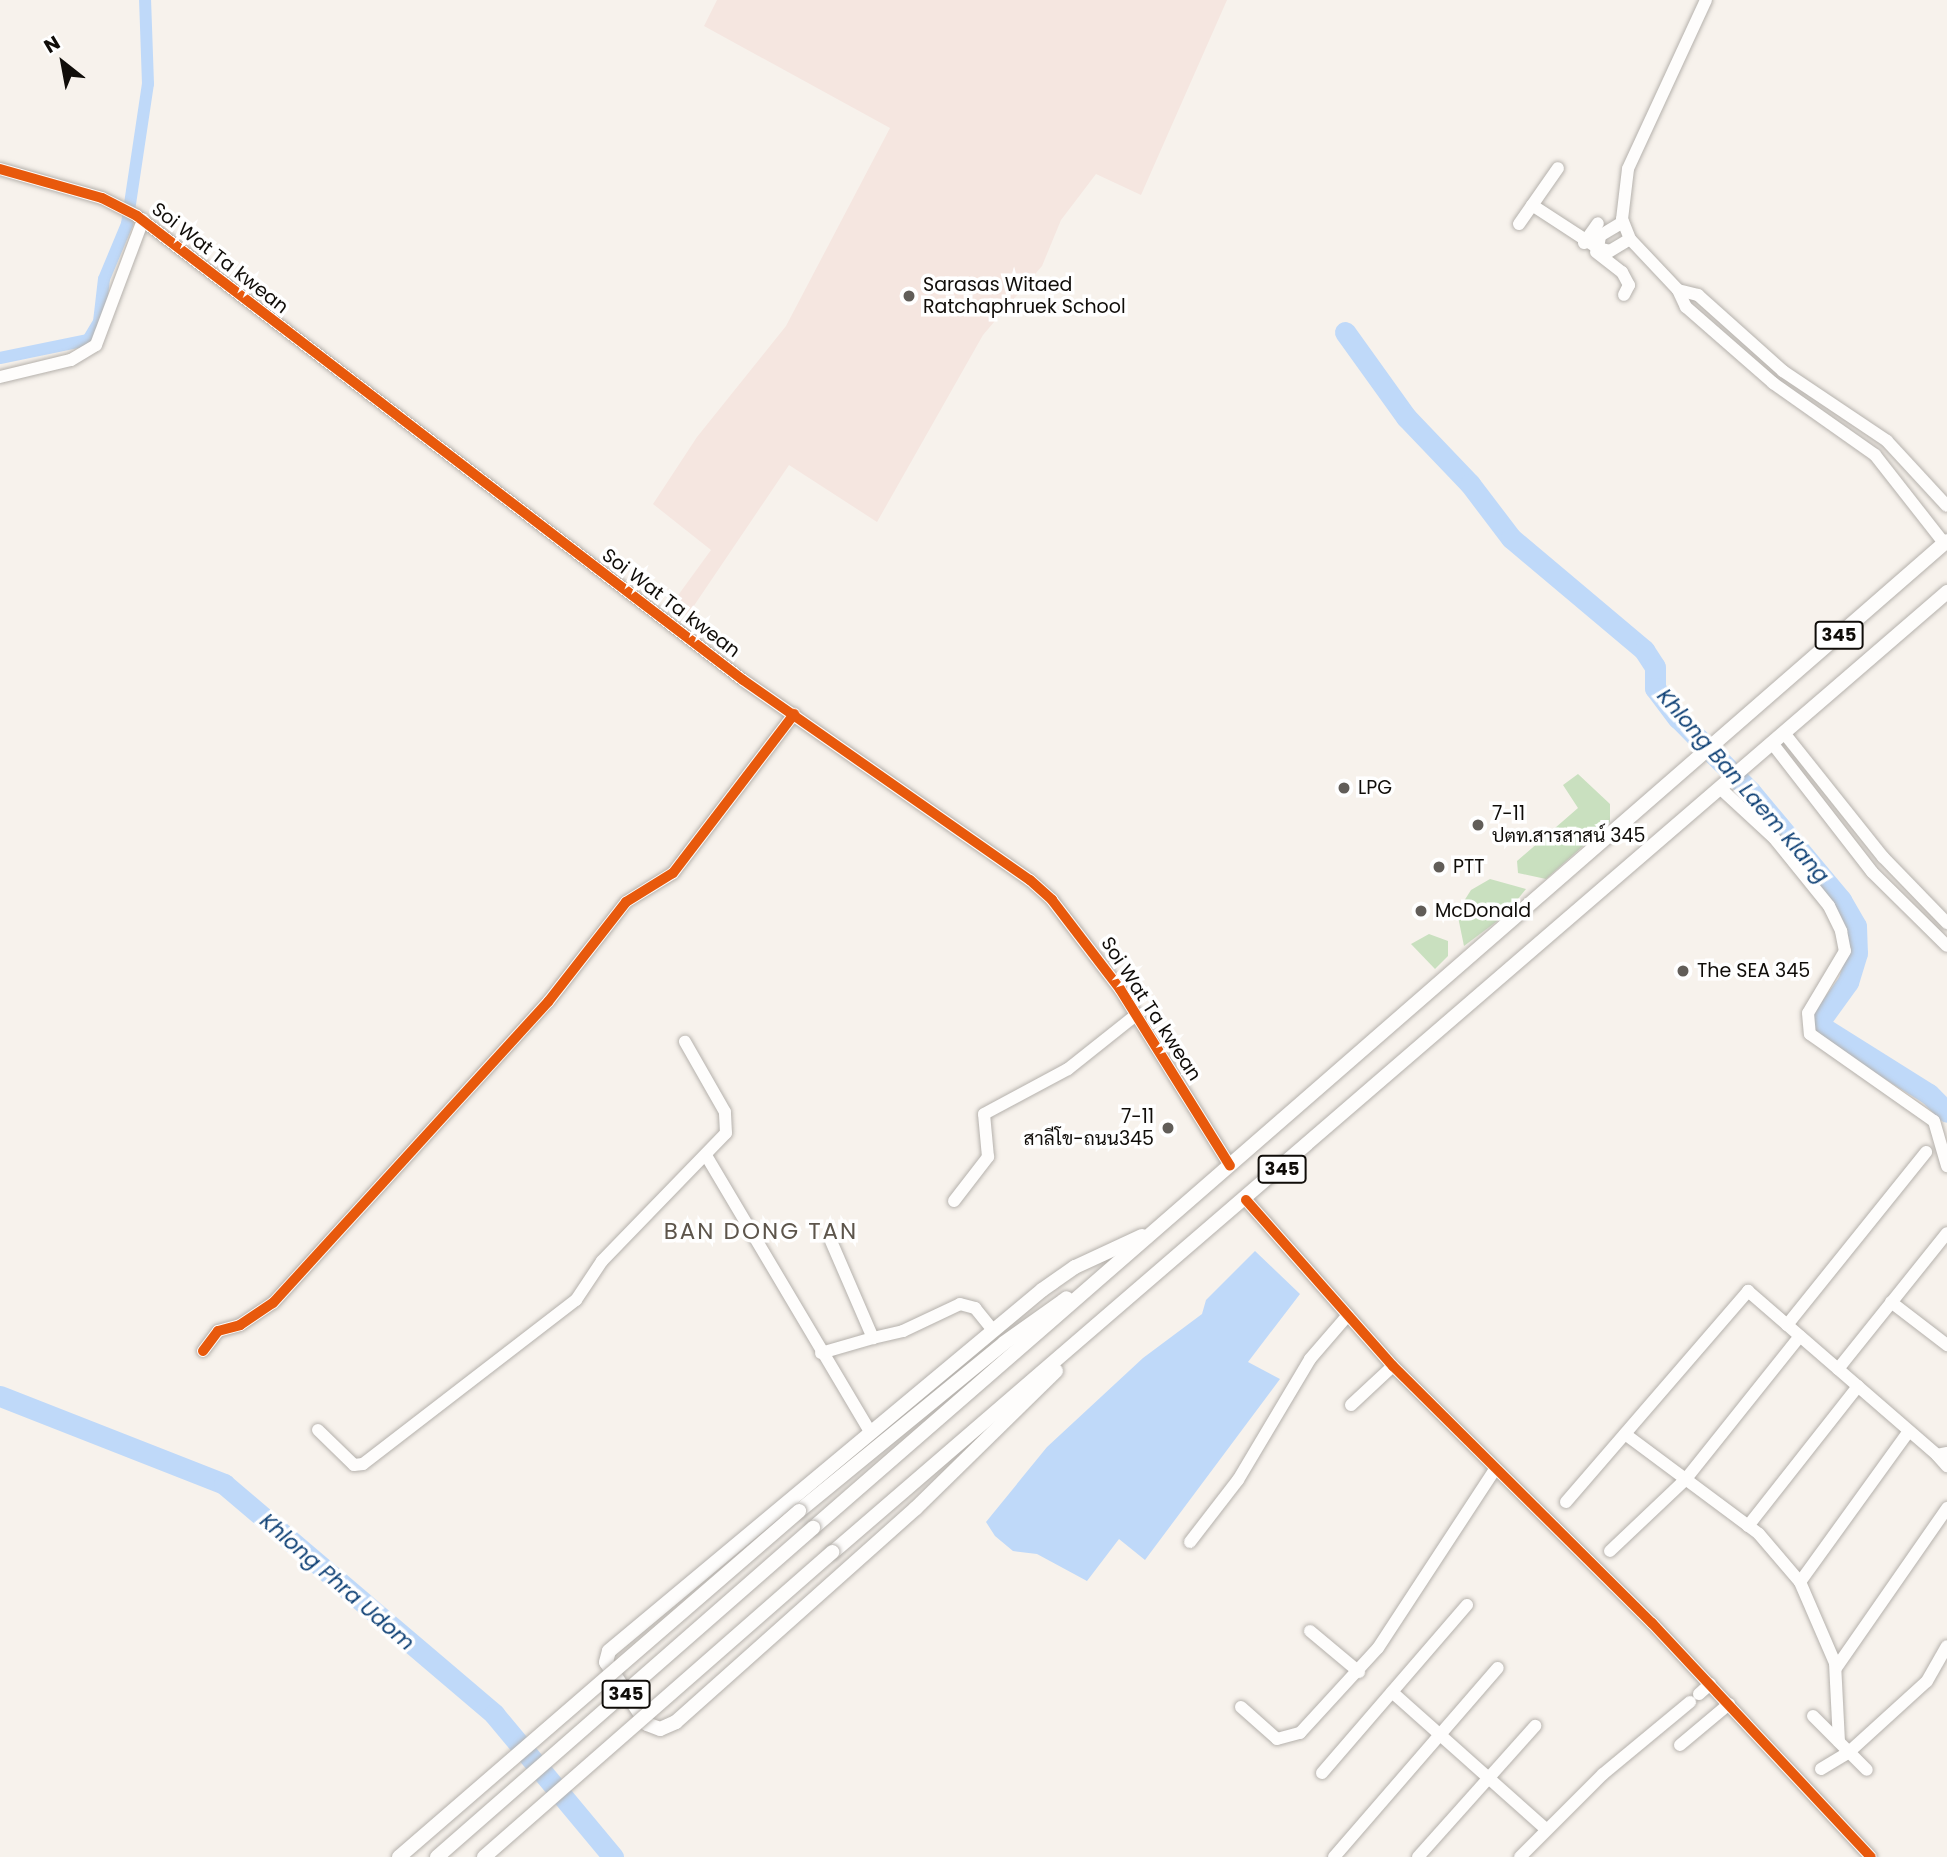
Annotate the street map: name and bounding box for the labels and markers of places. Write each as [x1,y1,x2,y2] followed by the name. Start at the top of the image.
[923,274,1126,318] place label: Sarasas Witaed Ratchaphruek School
[901,288,917,304] marker: Sarasas Witaed Ratchaphruek School
[1358,777,1392,799] place label: LPG
[1336,780,1352,796] marker: LPG
[1492,803,1645,847] place label: 7-11 ปตท.สารสาสน์ 345
[1470,817,1486,833] marker: 7-11 ปตท.สารสาสน์ 345
[1453,856,1485,878] place label: PTT
[1431,859,1447,875] marker: PTT
[1435,900,1531,922] place label: McDonald
[1413,903,1429,919] marker: McDonald
[1697,960,1810,982] place label: The SEA 345
[1675,963,1691,979] marker: The SEA 345
[1023,1106,1154,1150] place label: 7-11 สาลีโข-ถนน345
[1160,1120,1176,1136] marker: 7-11 สาลีโข-ถนน345

